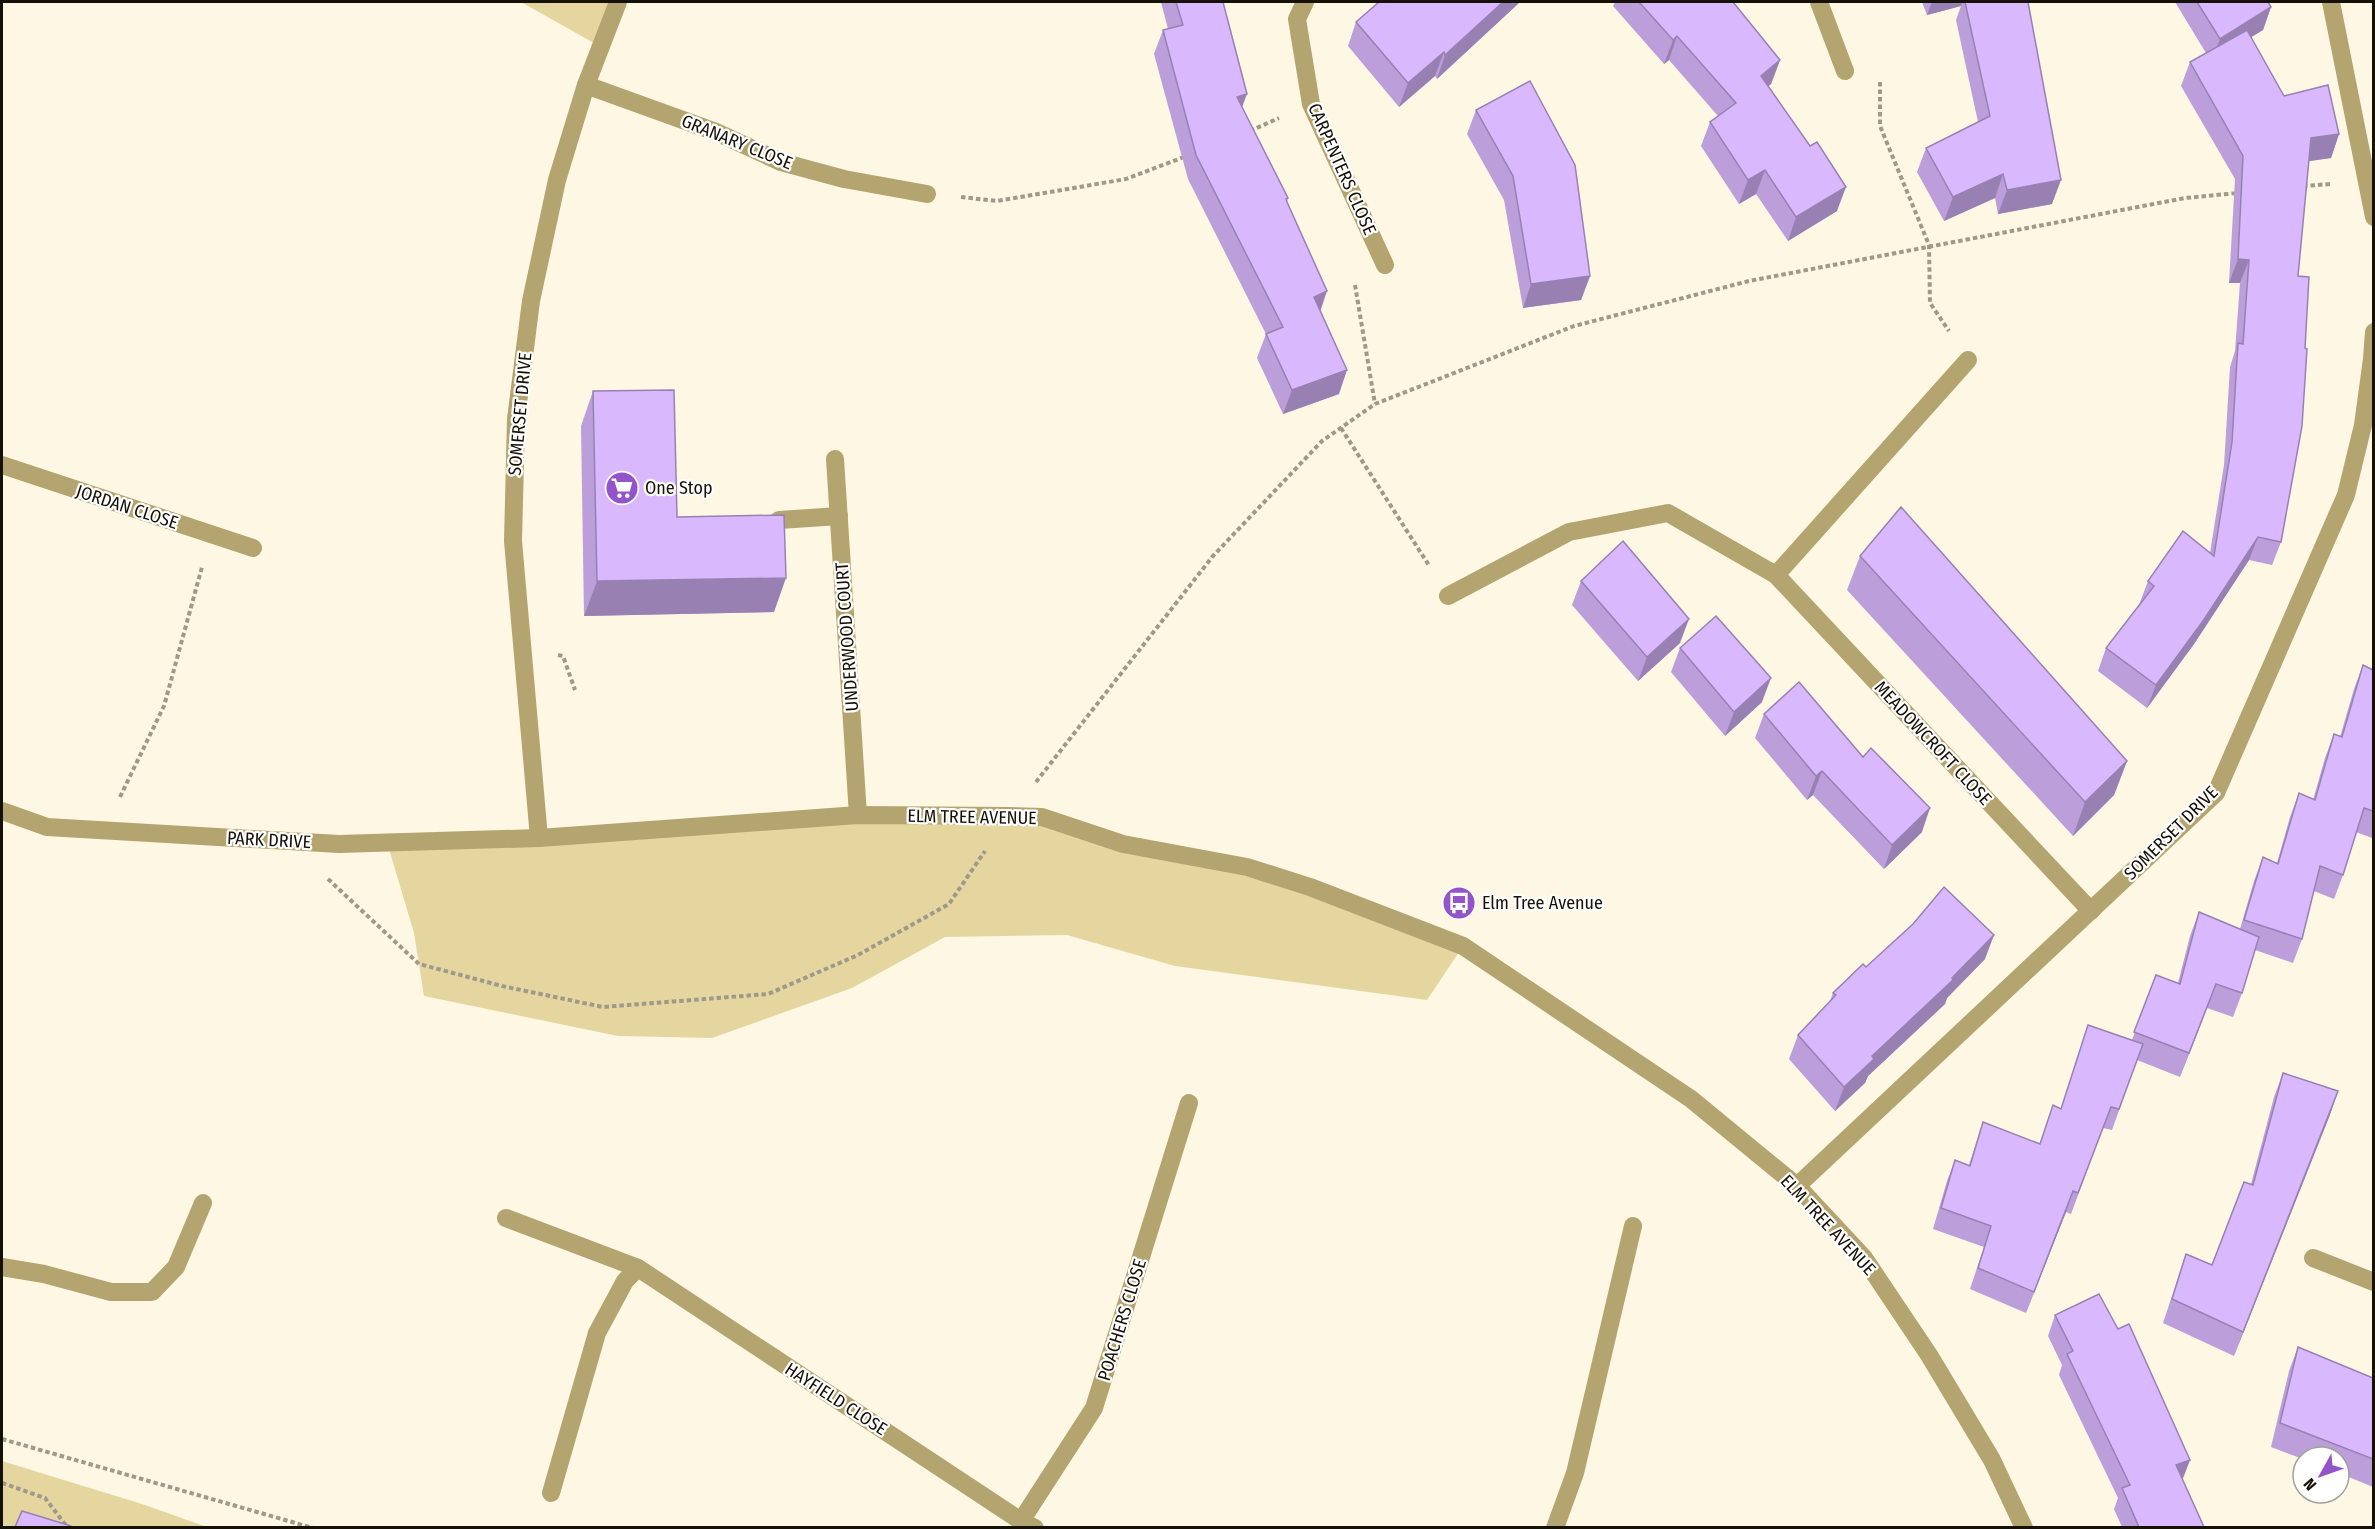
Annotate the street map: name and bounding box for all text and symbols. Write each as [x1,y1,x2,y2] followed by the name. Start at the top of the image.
[1303,100,1381,238] street label: CARPENTERS CLOSE
[678,110,796,174] street label: GRANARY CLOSE
[504,351,536,477] street label: SOMERSET DRIVE
[604,470,640,506] supermarket icon: One Stop
[645,477,713,499] place label: One Stop
[73,480,181,534] street label: JORDAN CLOSE
[831,561,863,712] street label: UNDERWOOD COURT
[1870,676,1996,810] street label: MEADOWCROFT CLOSE
[2120,782,2222,884] street label: SOMERSET DRIVE
[907,805,1037,829] street label: ELM TREE AVENUE
[227,827,311,853] street label: PARK DRIVE
[1441,885,1477,921] bus stop icon: Elm Tree Avenue
[1482,892,1603,914] place label: Elm Tree Avenue
[1776,1170,1880,1280] street label: ELM TREE AVENUE
[1093,1256,1151,1384] street label: POACHERS CLOSE
[781,1358,891,1440] street label: HAYFIELD CLOSE
[2291,1445,2351,1505] north arrow
[2300,1475,2320,1494] text: N

